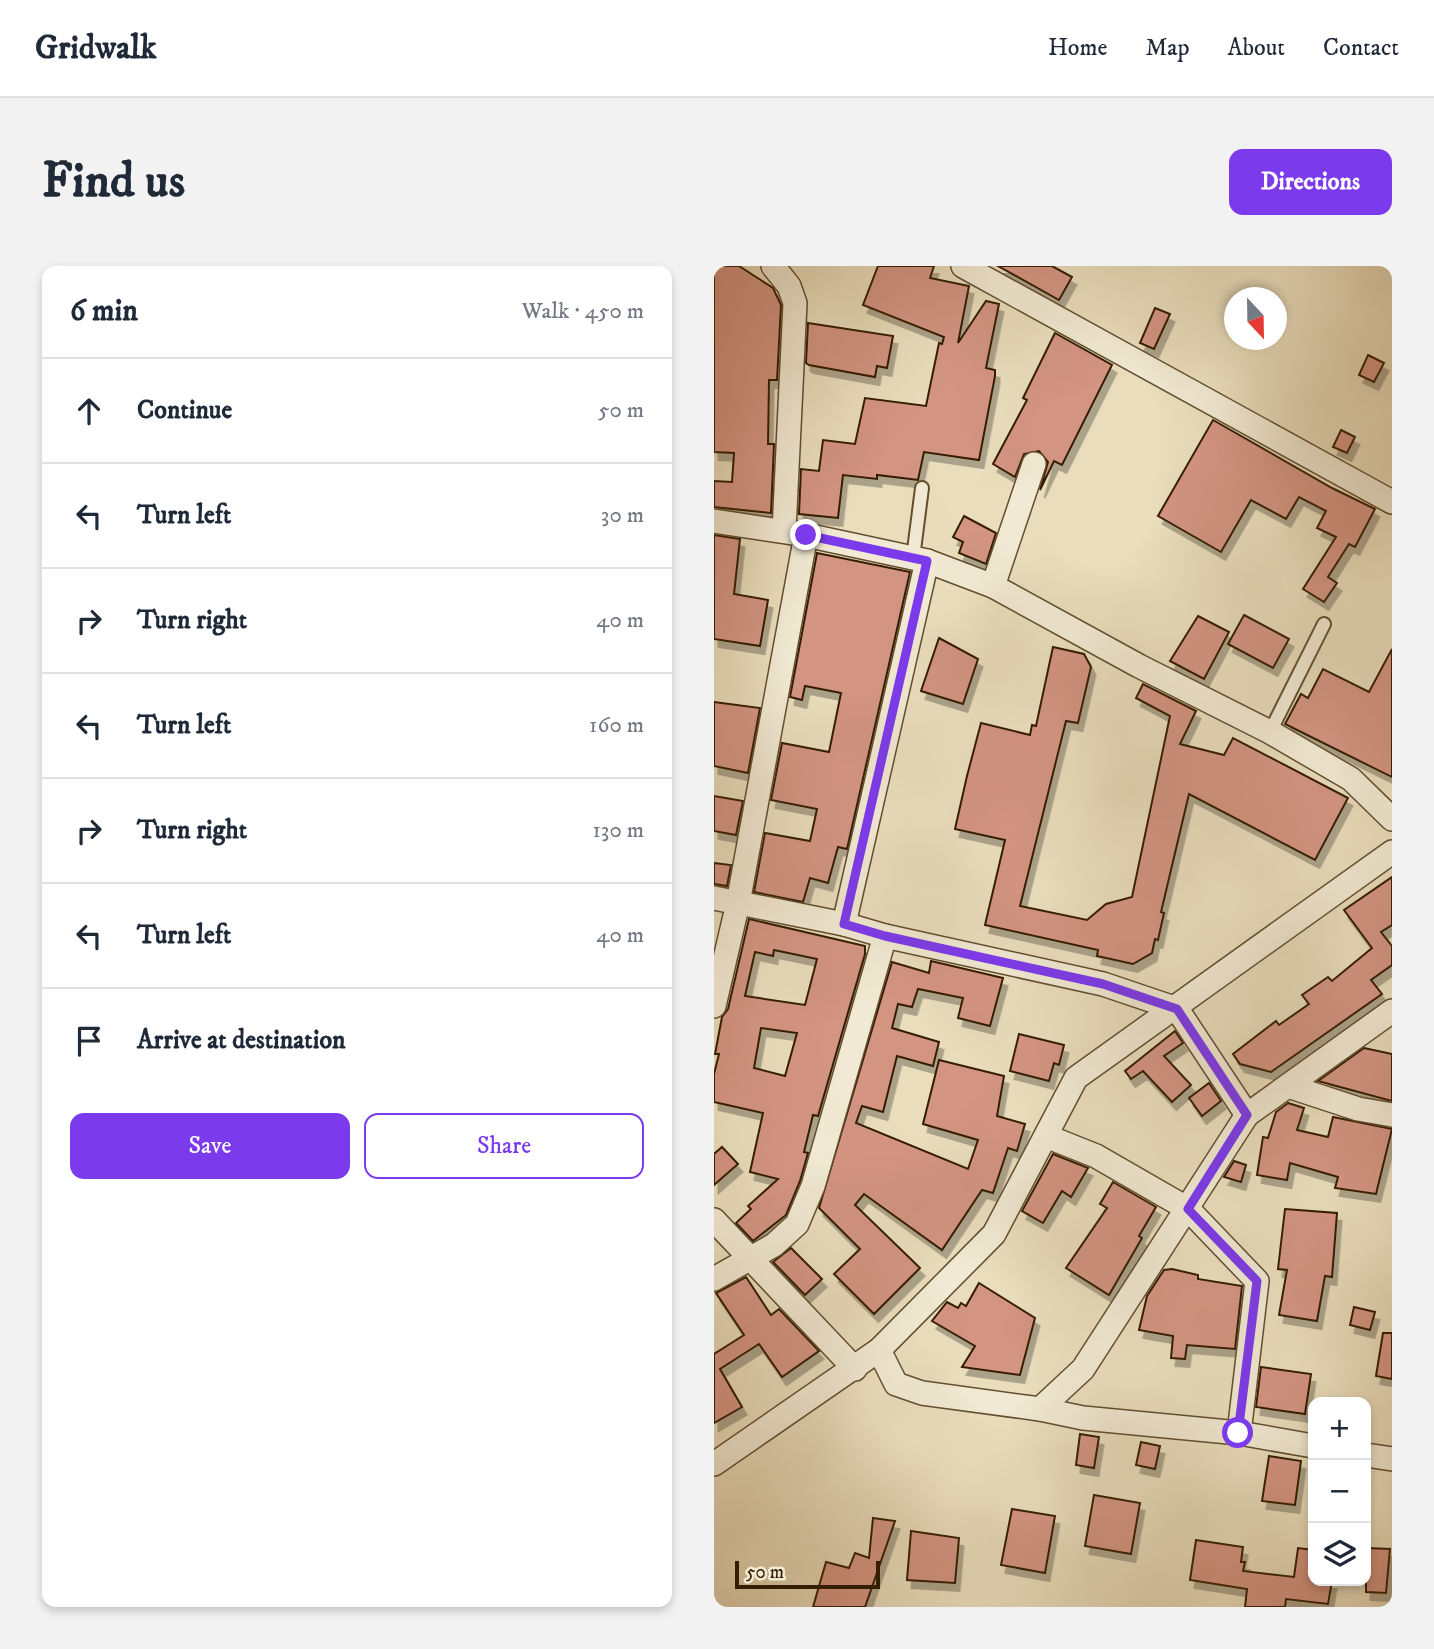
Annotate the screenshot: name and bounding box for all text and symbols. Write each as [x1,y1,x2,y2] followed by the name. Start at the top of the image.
[35,28,157,69] text: Gridwalk
[1048,33,1107,63] text: Home
[1145,33,1190,63] text: Map
[1228,33,1285,63] text: About
[1323,33,1399,63] text: Contact
[1229,149,1392,215] button: Directions
[42,151,185,213] text: Find us
[1224,287,1287,350] north arrow
[70,293,138,330] text: 6 min
[522,297,644,326] text: Walk · 450 m
[70,392,108,430] icon: ahead
[137,394,232,427] text: Continue
[598,396,644,425] text: 50 m
[70,497,108,535] icon: left
[137,499,231,532] text: Turn left
[601,501,644,530] text: 30 m
[790,519,821,550] route end
[70,602,108,640] icon: right
[137,604,247,637] text: Turn right
[596,606,644,635] text: 40 m
[70,707,108,745] icon: left
[137,709,231,742] text: Turn left
[589,711,644,740] text: 160 m
[70,812,108,850] icon: right
[137,814,247,847] text: Turn right
[592,816,644,845] text: 130 m
[70,917,108,955] icon: left
[137,919,231,952] text: Turn left
[596,921,644,950] text: 40 m
[70,1022,108,1060] icon: arrive
[137,1024,346,1057] text: Arrive at destination
[70,1113,350,1179] button: Save
[364,1113,644,1179] button: Share
[1308,1397,1371,1586] map controls
[1308,1397,1371,1460] button: +
[1222,1417,1253,1448] route start
[1308,1460,1371,1523] button: −
[1308,1523,1371,1586] button: layers
[735,1558,880,1590] scale bar
[746,1561,784,1584] text: 50 m

